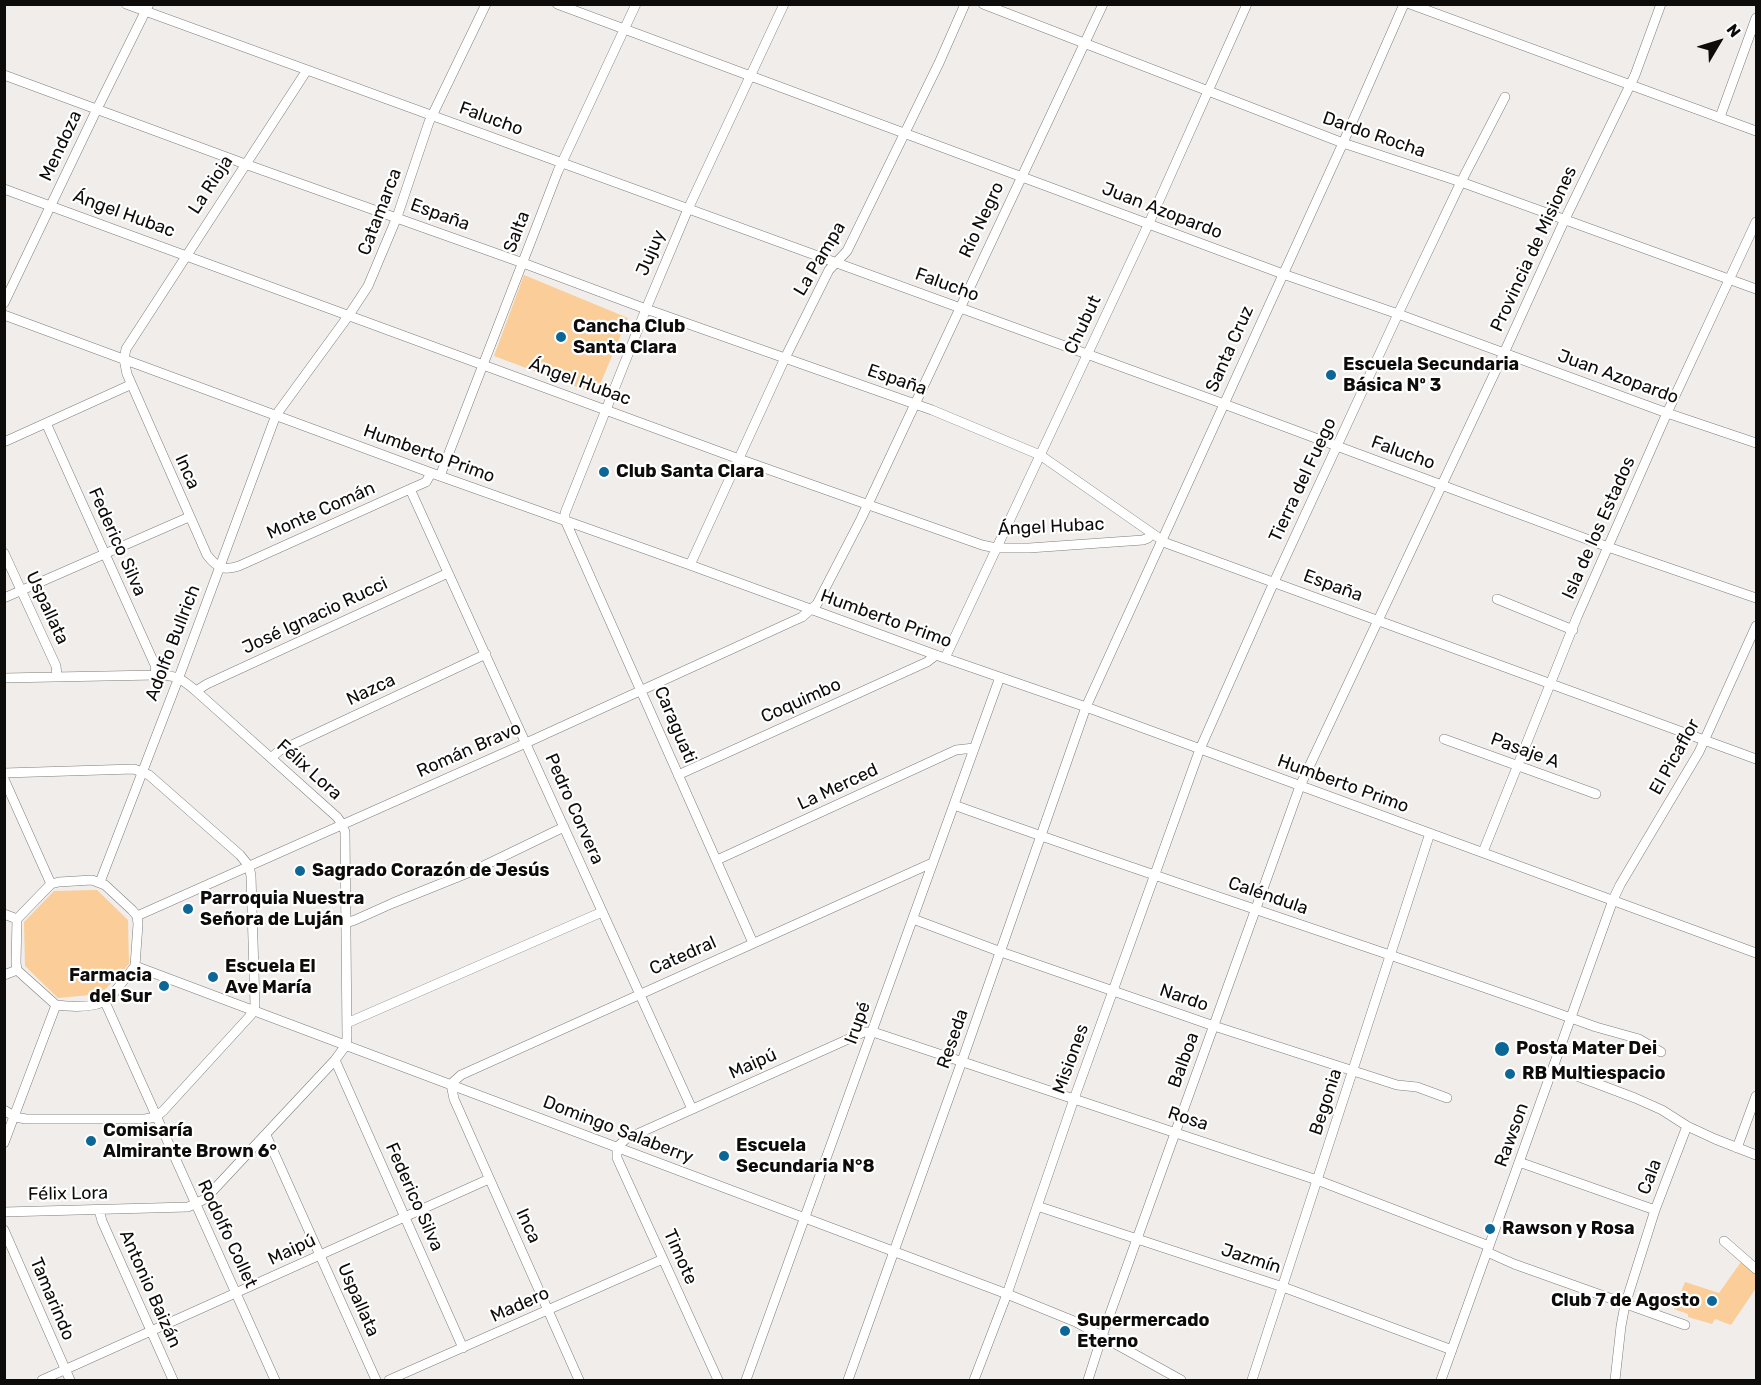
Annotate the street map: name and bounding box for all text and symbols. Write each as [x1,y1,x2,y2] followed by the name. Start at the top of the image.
[1689,12,1749,72] north arrow
[1723,20,1745,41] text: N
[456,98,526,140] street label: Falucho
[35,107,87,185] street label: Mendoza
[1320,107,1428,163] street label: Dardo Rocha
[184,152,238,218] street label: La Rioja
[1486,163,1582,335] street label: Provincia de Misiones
[354,166,406,258] street label: Catamarca
[1099,178,1225,244] street label: Juan Azopardo
[955,179,1009,261] street label: Río Negro
[70,186,178,242] street label: Ángel Hubac
[407,194,473,236] street label: España
[499,208,535,256] street label: Salta
[790,218,850,300] street label: La Pampa
[632,227,670,279] street label: Jujuy
[912,264,982,306] street label: Falucho
[1060,292,1106,358] street label: Chubut
[1201,303,1259,395] street label: Santa Cruz
[573,316,685,358] place label: Cancha Club Santa Clara
[554,330,568,344] marker: Cancha Club Santa Clara
[1555,345,1681,409] street label: Juan Azopardo
[526,354,634,410] street label: Ángel Hubac
[1343,354,1519,397] place label: Escuela Secundaria Básica Nº 3
[864,360,930,400] street label: España
[1324,368,1338,382] marker: Escuela Secundaria Básica Nº 3
[1265,414,1341,546] street label: Tierra del Fuego
[360,420,498,488] street label: Humberto Primo
[1368,432,1438,474] street label: Falucho
[170,451,204,493] street label: Inca
[1558,453,1640,603] street label: Isla de los Estados
[616,461,764,483] place label: Club Santa Clara
[597,465,611,479] marker: Club Santa Clara
[264,478,378,544] street label: Monte Comán
[83,484,151,600] street label: Federico Silva
[997,513,1105,541] street label: Ángel Hubac
[1300,565,1366,607] street label: España
[21,568,73,648] street label: Uspallata
[239,573,391,659] street label: José Ignacio Rucci
[141,582,205,704] street label: Adolfo Bullrich
[817,585,955,653] street label: Humberto Primo
[343,669,399,711] street label: Nazca
[758,674,844,728] street label: Coquimbo
[649,683,701,767] street label: Caraguati
[1645,715,1705,799] street label: El Picaflor
[414,717,524,783] street label: Román Bravo
[1488,729,1562,773] street label: Pasaje A
[272,735,346,805] street label: Félix Lora
[540,750,608,868] street label: Pedro Corvera
[1274,750,1412,818] street label: Humberto Primo
[794,759,882,815] street label: La Merced
[312,860,549,882] place label: Sagrado Corazón de Jesús
[293,864,307,878] marker: Sagrado Corazón de Jesús
[1225,872,1311,920] street label: Caléndula
[200,888,364,930] place label: Parroquia Nuestra Señora de Luján
[181,902,195,916] marker: Parroquia Nuestra Señora de Luján
[646,932,720,980] street label: Catedral
[225,956,316,998] place label: Escuela El Ave María
[69,965,152,1008] place label: Farmacia del Sur
[206,970,220,984] marker: Escuela El Ave María
[157,979,171,993] marker: Farmacia del Sur
[1157,980,1211,1016] street label: Nardo
[840,999,876,1047] street label: Irupé
[933,1006,973,1072] street label: Reseda
[1048,1021,1094,1097] street label: Misiones
[1164,1029,1204,1091] street label: Balboa
[1516,1038,1657,1060] place label: Posta Mater Dei
[1493,1040,1511,1058] marker: Posta Mater Dei
[726,1044,780,1084] street label: Maipú
[1522,1063,1665,1085] place label: RB Multiespacio
[1305,1066,1347,1138] street label: Begonia
[1503,1067,1517,1081] marker: RB Multiespacio
[540,1091,696,1169] street label: Domingo Salaberry
[1491,1100,1533,1170] street label: Rawson
[1165,1102,1211,1136] street label: Rosa
[103,1120,277,1162] place label: Comisaría Almirante Brown 6°
[84,1134,98,1148] marker: Comisaría Almirante Brown 6°
[736,1135,875,1178] place label: Escuela Secundaria N°8
[380,1139,448,1255] street label: Federico Silva
[717,1149,731,1163] marker: Escuela Secundaria N°8
[1633,1156,1667,1198] street label: Cala
[192,1176,262,1292] street label: Rodolfo Collet
[28,1183,108,1205] street label: Félix Lora
[511,1205,545,1247] street label: Inca
[1502,1218,1635,1240] place label: Rawson y Rosa
[1483,1222,1497,1236] marker: Rawson y Rosa
[658,1226,702,1288] street label: Timote
[114,1227,186,1351] street label: Antonio Baizán
[265,1230,319,1270] street label: Maipú
[1218,1239,1284,1279] street label: Jazmín
[25,1254,79,1344] street label: Tamarindo
[332,1260,384,1340] street label: Uspallata
[487,1283,553,1327] street label: Madero
[1551,1290,1700,1312] place label: Club 7 de Agosto
[1705,1294,1719,1308] marker: Club 7 de Agosto
[1077,1310,1210,1352] place label: Supermercado Eterno
[1058,1324,1072,1338] marker: Supermercado Eterno

